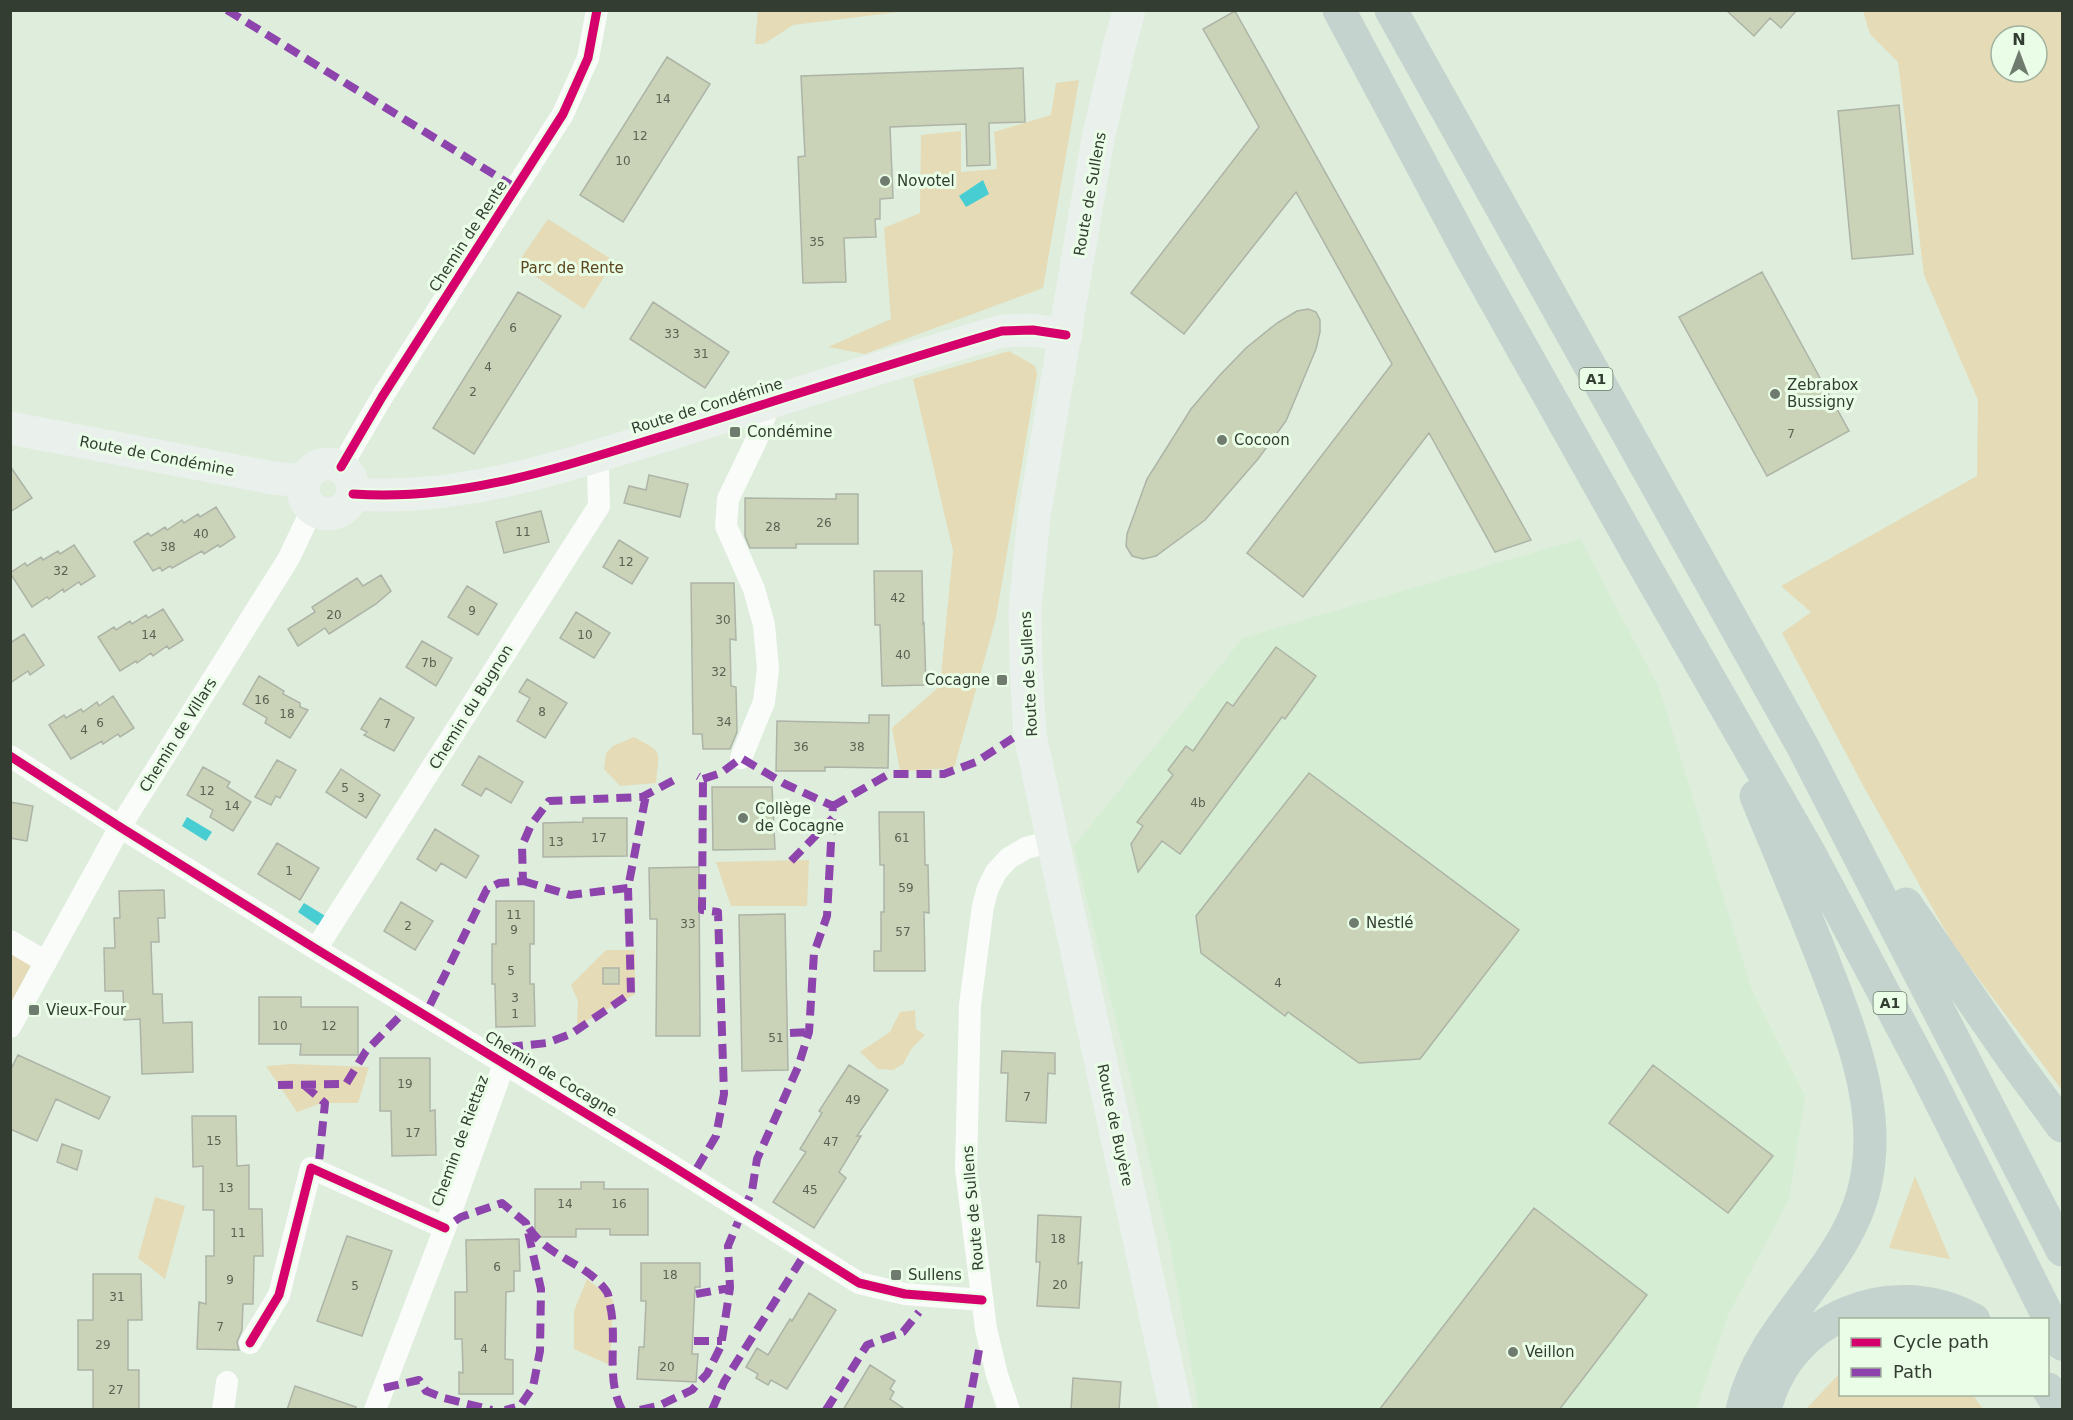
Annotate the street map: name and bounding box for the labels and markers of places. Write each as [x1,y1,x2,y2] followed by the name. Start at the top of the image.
[897,172,955,190] place label: Novotel
[878,174,892,188] marker: Novotel
[1787,376,1859,411] place label: Zebrabox Bussigny
[1768,387,1782,401] marker: Zebrabox Bussigny
[747,423,832,441] place label: Condémine
[728,425,742,439] marker: Condémine
[1234,431,1290,449] place label: Cocoon
[1215,433,1229,447] marker: Cocoon
[925,671,990,689] place label: Cocagne
[995,673,1009,687] marker: Cocagne
[755,800,844,835] place label: Collège de Cocagne
[736,811,750,825] marker: Collège de Cocagne
[1366,914,1414,932] place label: Nestlé
[1347,916,1361,930] marker: Nestlé
[46,1001,127,1019] place label: Vieux-Four
[27,1003,41,1017] marker: Vieux-Four
[908,1266,962,1284] place label: Sullens
[889,1268,903,1282] marker: Sullens
[1525,1343,1575,1361] place label: Veillon
[1506,1345,1520,1359] marker: Veillon

